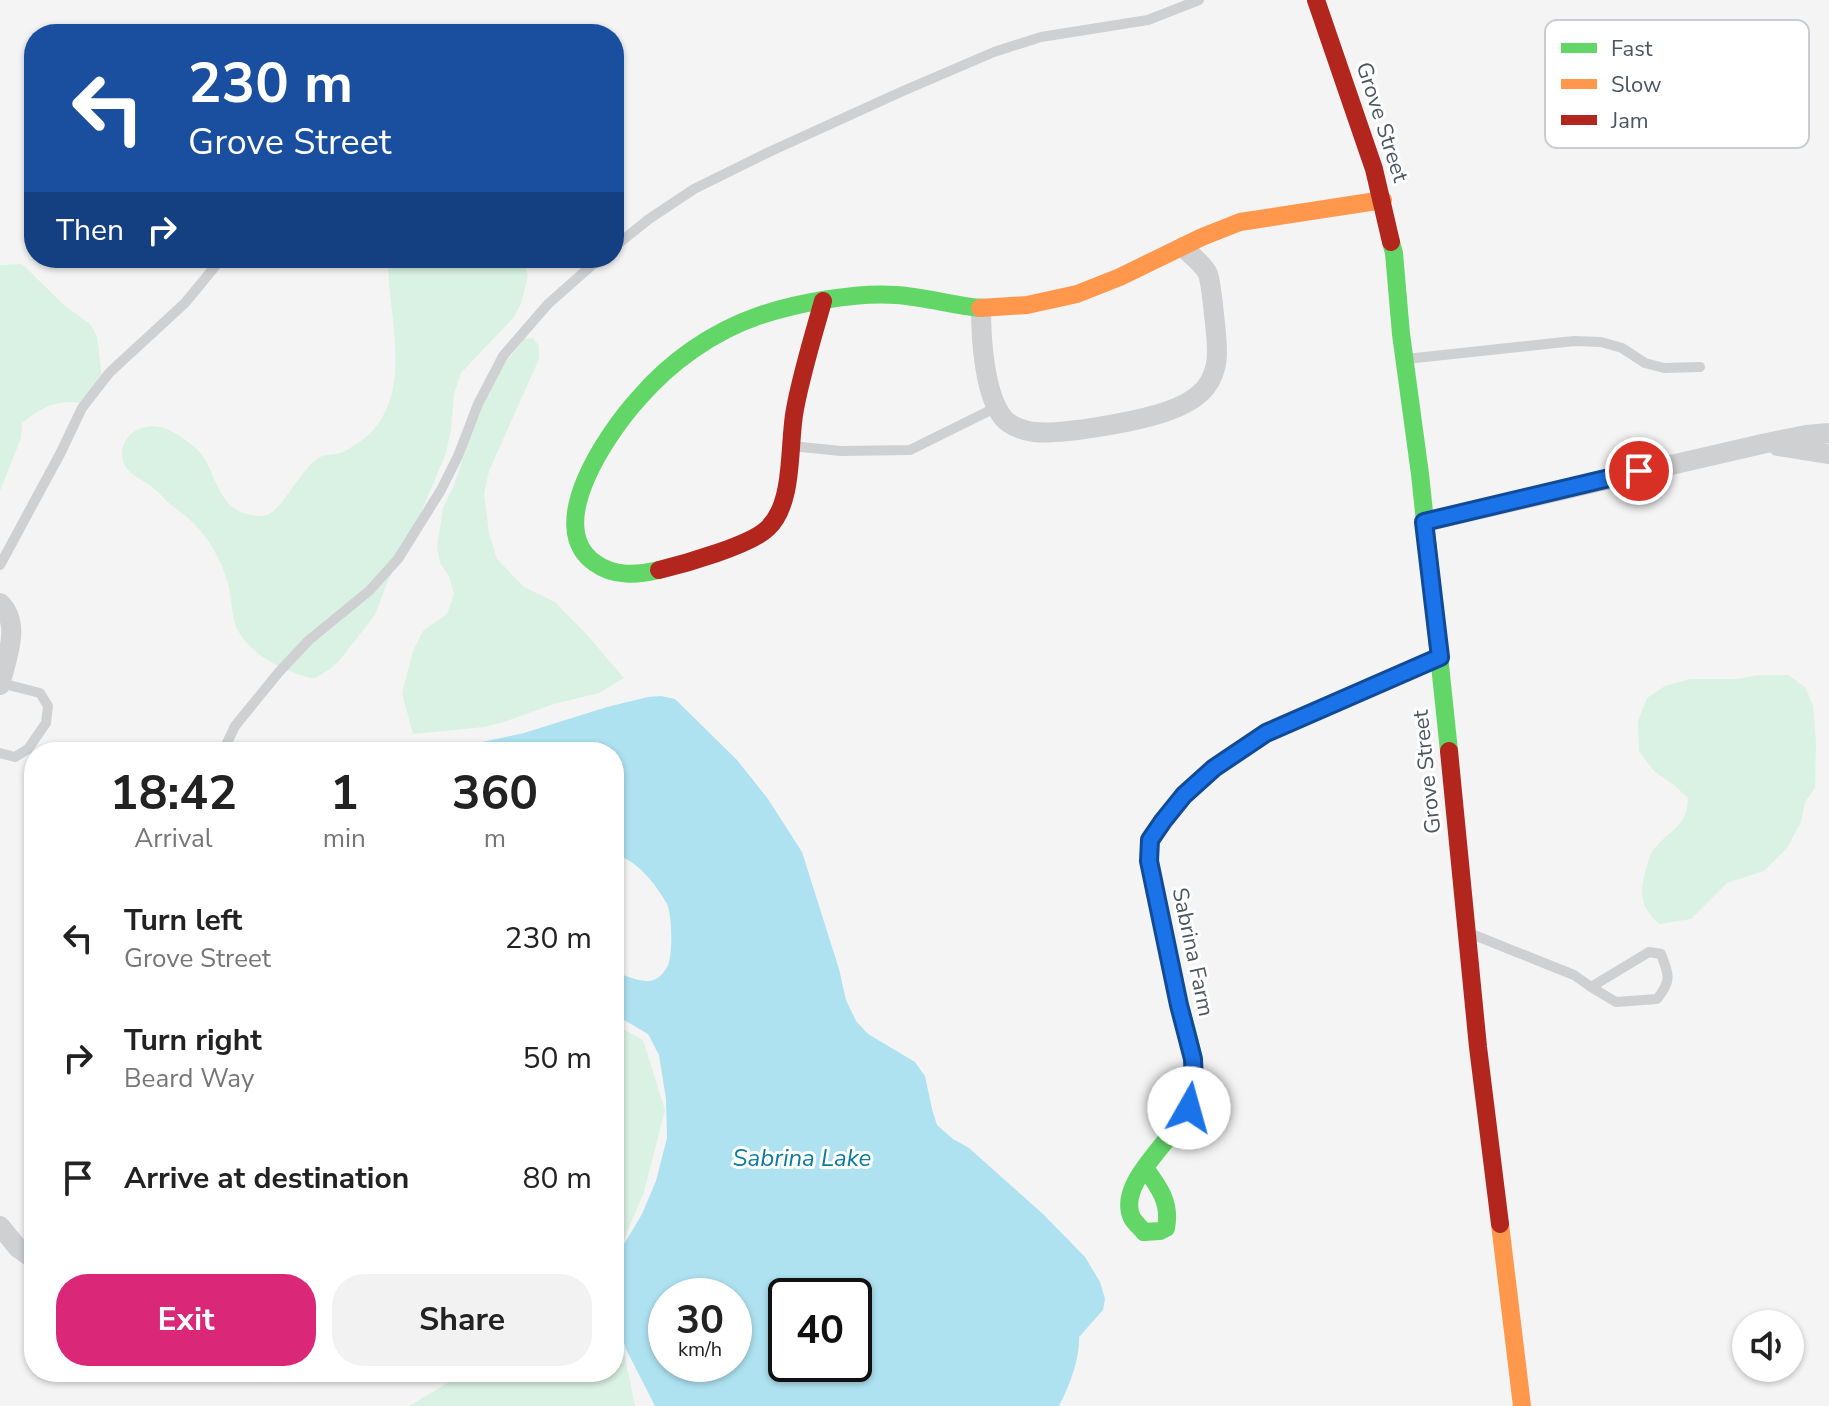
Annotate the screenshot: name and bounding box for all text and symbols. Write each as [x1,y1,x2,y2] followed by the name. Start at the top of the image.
[1545,20,1809,148] legend
[1611,34,1653,64] text: Fast
[188,45,353,122] text: 230 m
[56,56,160,160] icon: left
[1349,58,1416,186] street label: Grove Street
[1611,70,1662,100] text: Slow
[1610,106,1649,136] text: Jam
[188,118,391,167] text: Grove Street
[140,208,184,252] icon: right
[56,210,124,251] text: Then
[1605,437,1673,505] pin
[1617,449,1661,493] icon: arrive
[1406,708,1448,835] street label: Grove Street
[110,760,237,826] text: 18:42
[330,760,359,826] text: 1
[452,760,538,826] text: 360
[134,821,213,856] text: Arrival
[323,821,366,856] text: min
[484,821,506,856] text: m
[1165,885,1221,1019] street label: Sabrina Farm
[124,900,242,941] text: Turn left
[56,916,100,960] icon: left
[505,918,592,959] text: 230 m
[124,941,271,976] text: Grove Street
[124,1020,262,1061] text: Turn right
[56,1036,100,1080] icon: right
[523,1038,592,1079] text: 50 m
[124,1061,254,1096] text: Beard Way
[1147,1066,1231,1150] position arrow
[733,1142,871,1174] water label: Sabrina Lake
[56,1156,100,1200] icon: arrive
[124,1158,409,1199] text: Arrive at destination
[523,1158,592,1199] text: 80 m
[56,1274,316,1366] button: Exit
[332,1274,592,1366] button: Share
[768,1278,872,1382] speed limit sign: 40
[676,1293,724,1347] text: 30
[1732,1310,1804,1382] map controls
[1732,1310,1804,1382] button: sound
[678,1336,722,1363] text: km/h

